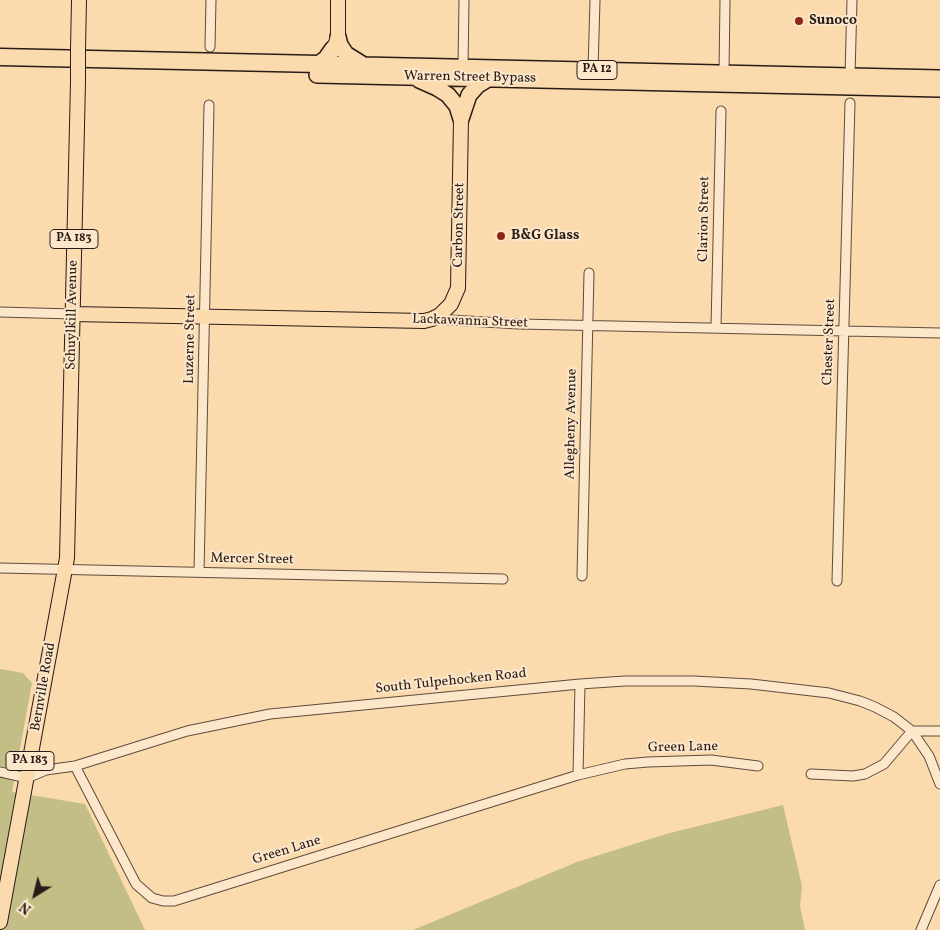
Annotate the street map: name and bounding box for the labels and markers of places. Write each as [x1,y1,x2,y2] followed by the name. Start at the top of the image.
[809,13,857,29] place label: Sunoco
[793,15,805,27] marker: Sunoco
[511,228,579,244] place label: B&G Glass
[495,230,507,242] marker: B&G Glass

